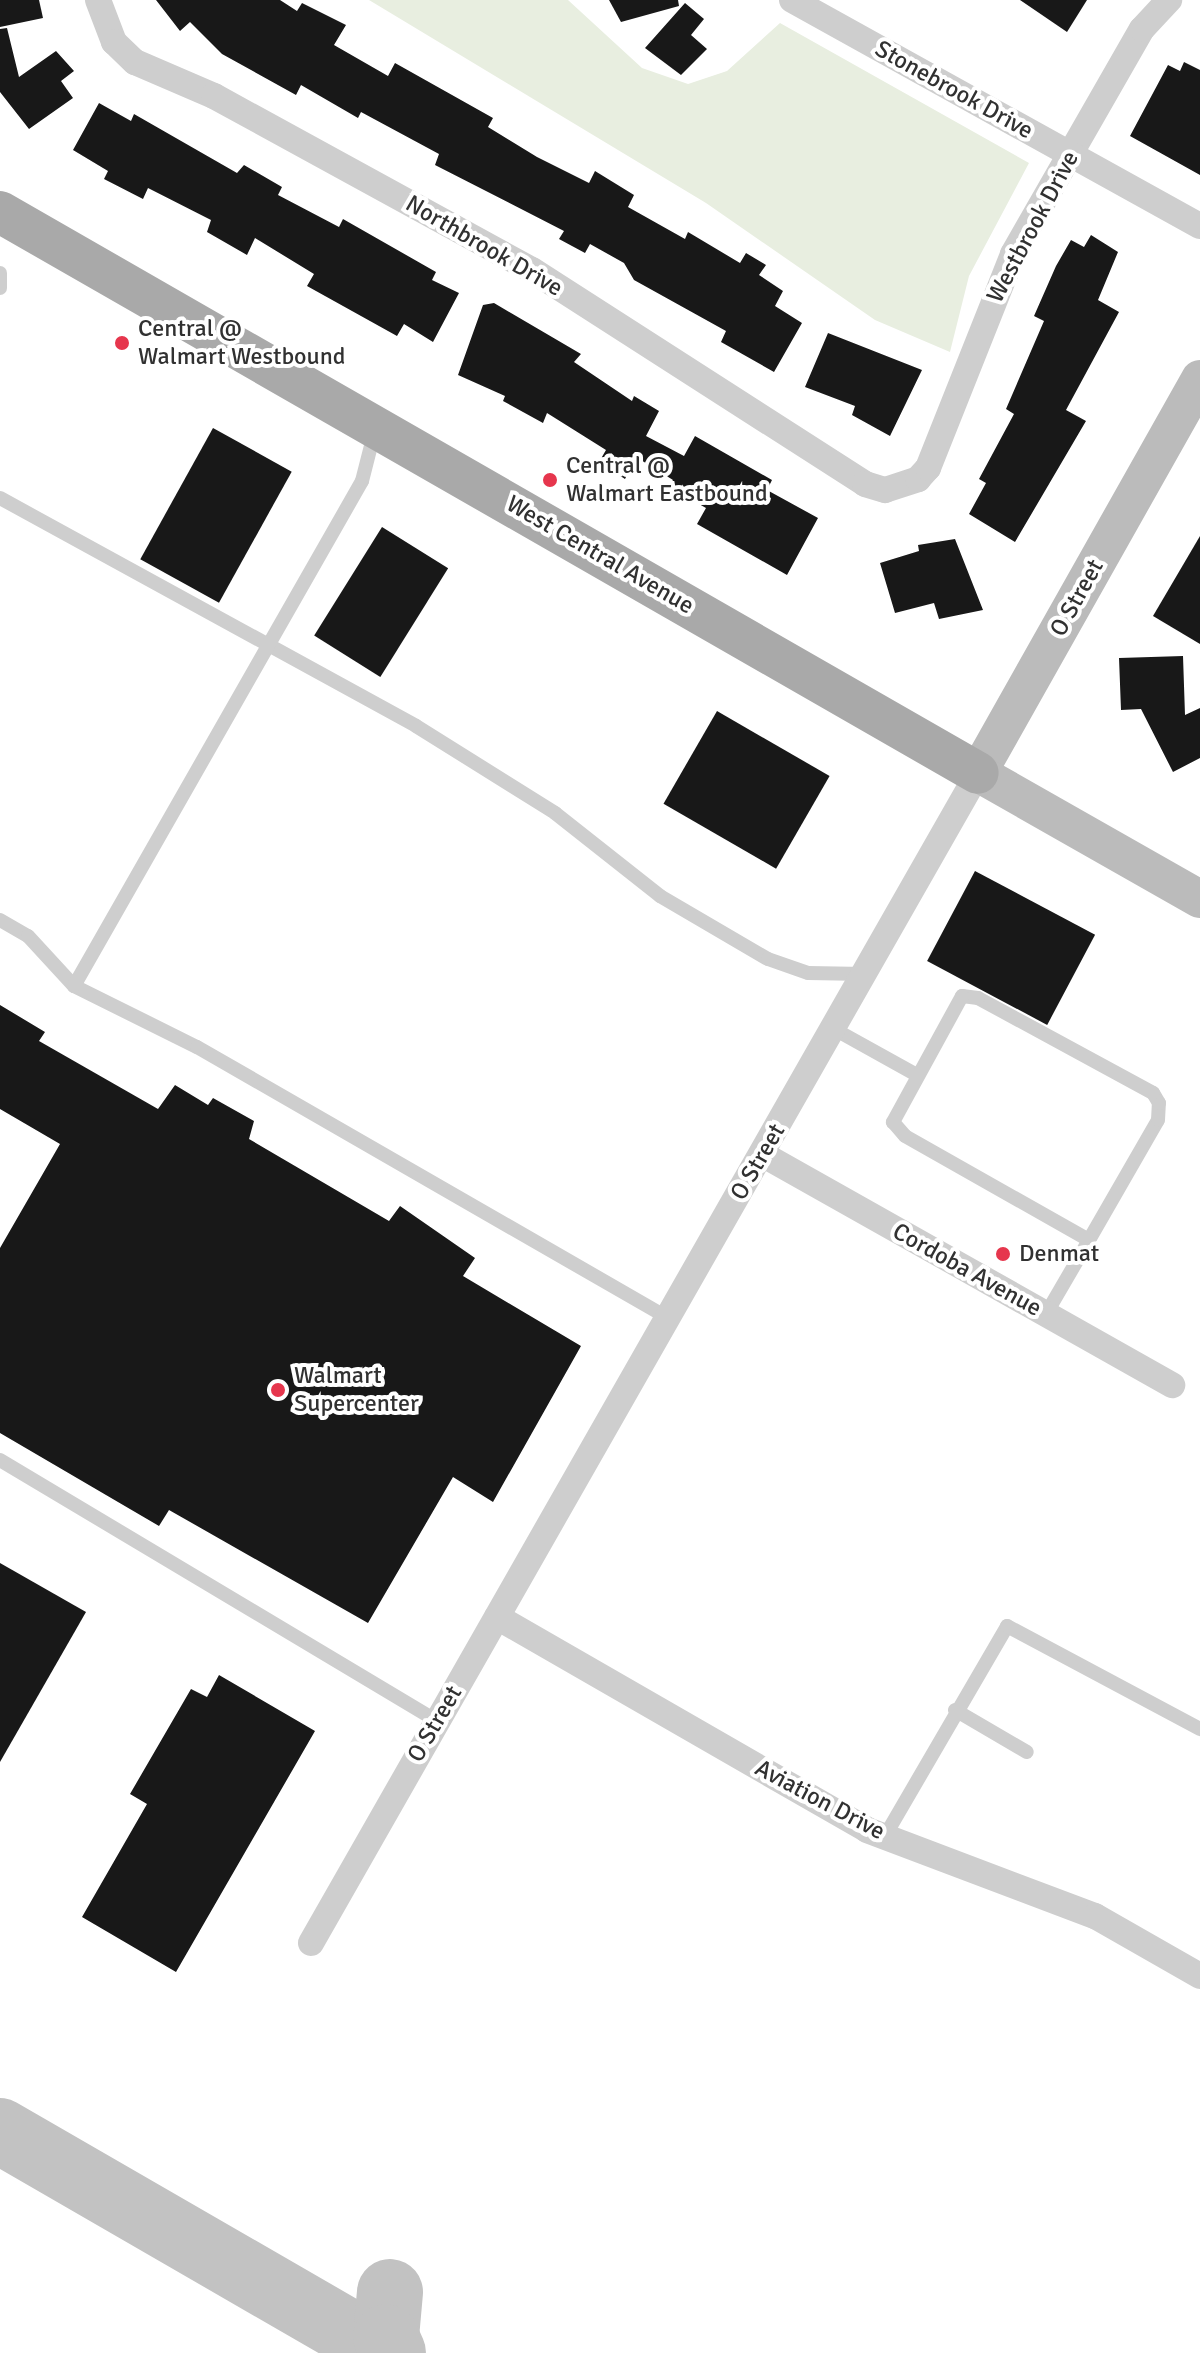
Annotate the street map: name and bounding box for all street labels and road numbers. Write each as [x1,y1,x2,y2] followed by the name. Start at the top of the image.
[870,35,1038,145] street label: Stonebrook Drive
[981,146,1085,308] street label: Westbrook Drive
[400,189,568,303] street label: Northbrook Drive
[501,490,699,620] street label: West Central Avenue
[1044,554,1110,642] street label: O Street
[725,1119,791,1205] street label: O Street
[888,1217,1046,1323] street label: Cordoba Avenue
[402,1681,468,1767] street label: O Street
[750,1754,890,1846] street label: Aviation Drive

